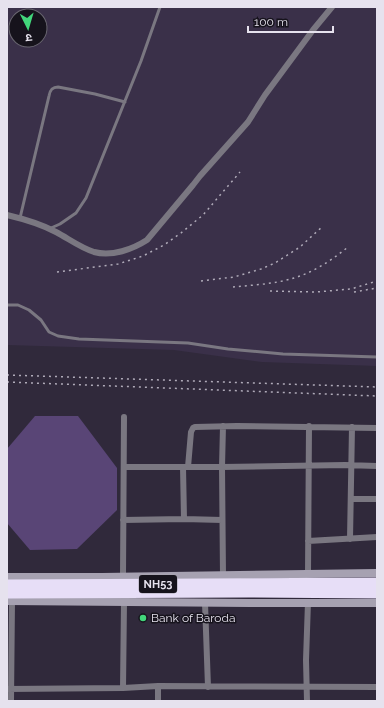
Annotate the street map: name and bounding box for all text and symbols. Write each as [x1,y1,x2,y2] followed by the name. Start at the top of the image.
[8,8,48,48] north arrow
[248,8,333,34] scale bar
[254,15,288,29] text: 100 m
[24,31,33,44] text: उ
[139,575,177,593] road number: NH53
[151,611,235,625] place label: Bank of Baroda
[138,613,148,623] marker: Bank of Baroda

